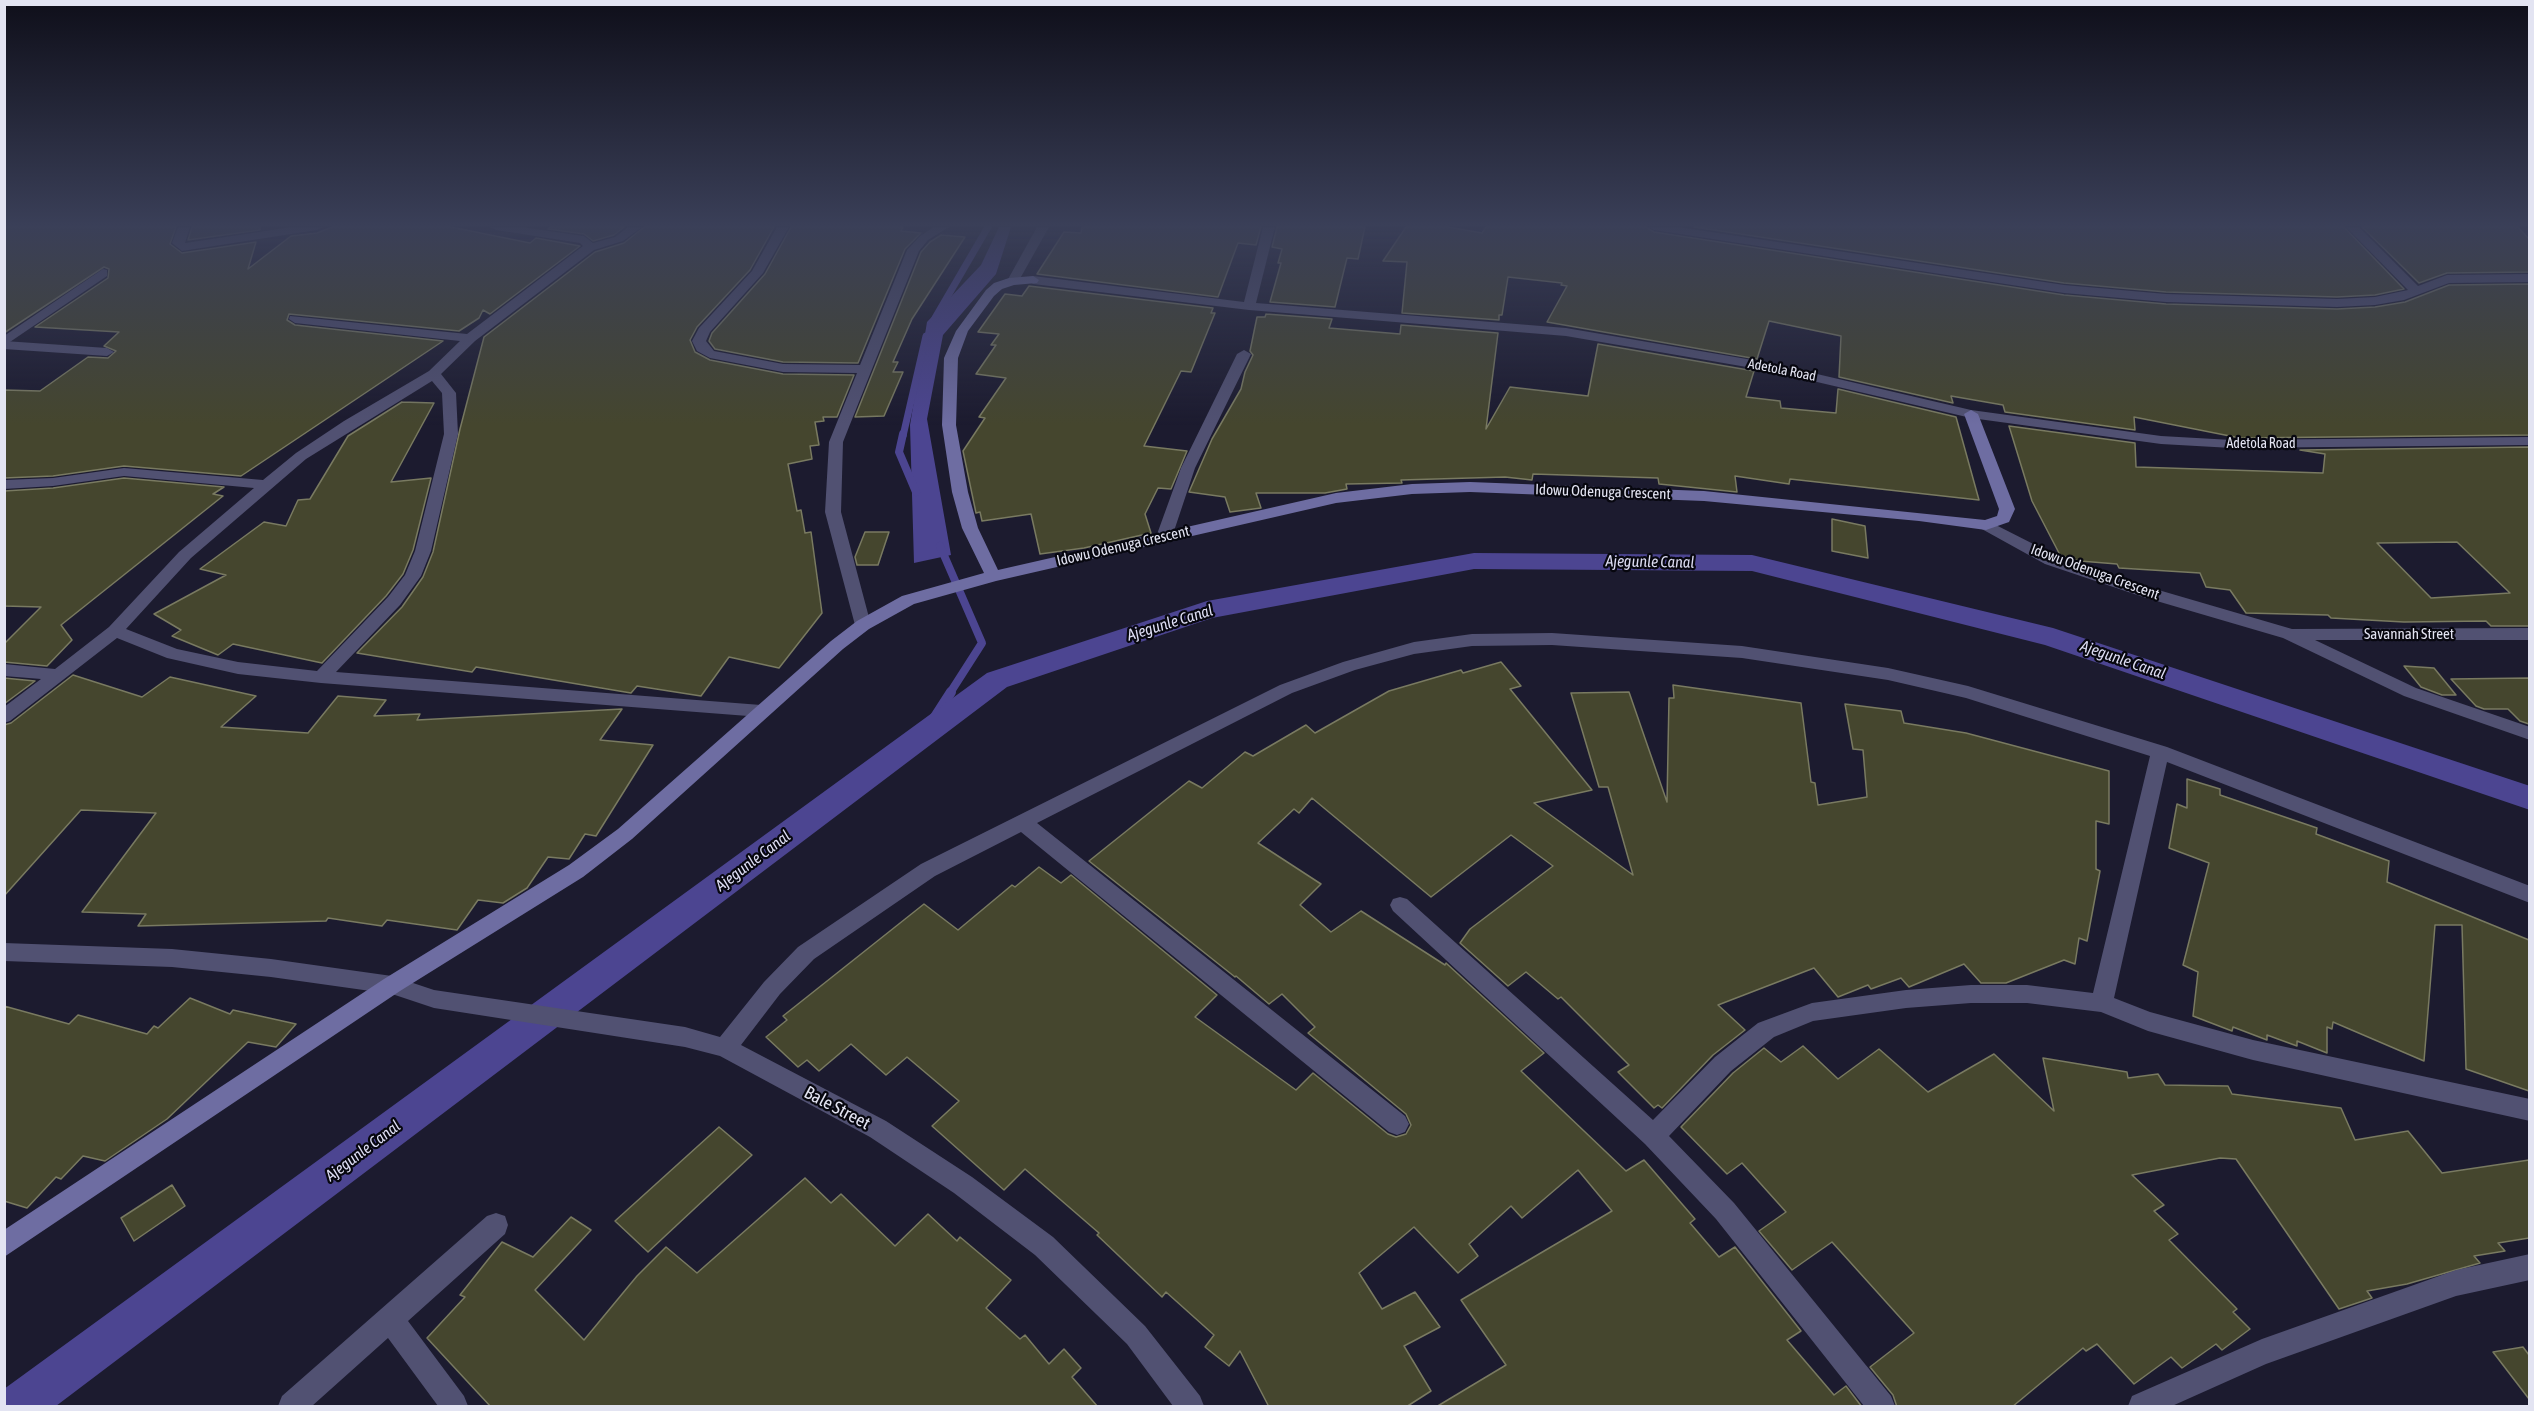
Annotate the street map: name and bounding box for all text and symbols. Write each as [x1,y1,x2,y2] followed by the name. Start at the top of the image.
[1746,355,1818,385] street label: Adetola Road
[2226,436,2296,452] street label: Adetola Road
[1535,481,1671,503] street label: Idowu Odenuga Crescent
[1055,522,1191,570] street label: Idowu Odenuga Crescent
[2028,540,2162,604] street label: Idowu Odenuga Crescent
[1605,552,1695,572] water label: Ajegunle Canal
[1125,601,1215,645] water label: Ajegunle Canal
[2364,625,2454,643] street label: Savannah Street
[2078,636,2168,684] water label: Ajegunle Canal
[712,827,794,895] water label: Ajegunle Canal
[800,1082,874,1134] street label: Bale Street
[322,1117,404,1185] water label: Ajegunle Canal

